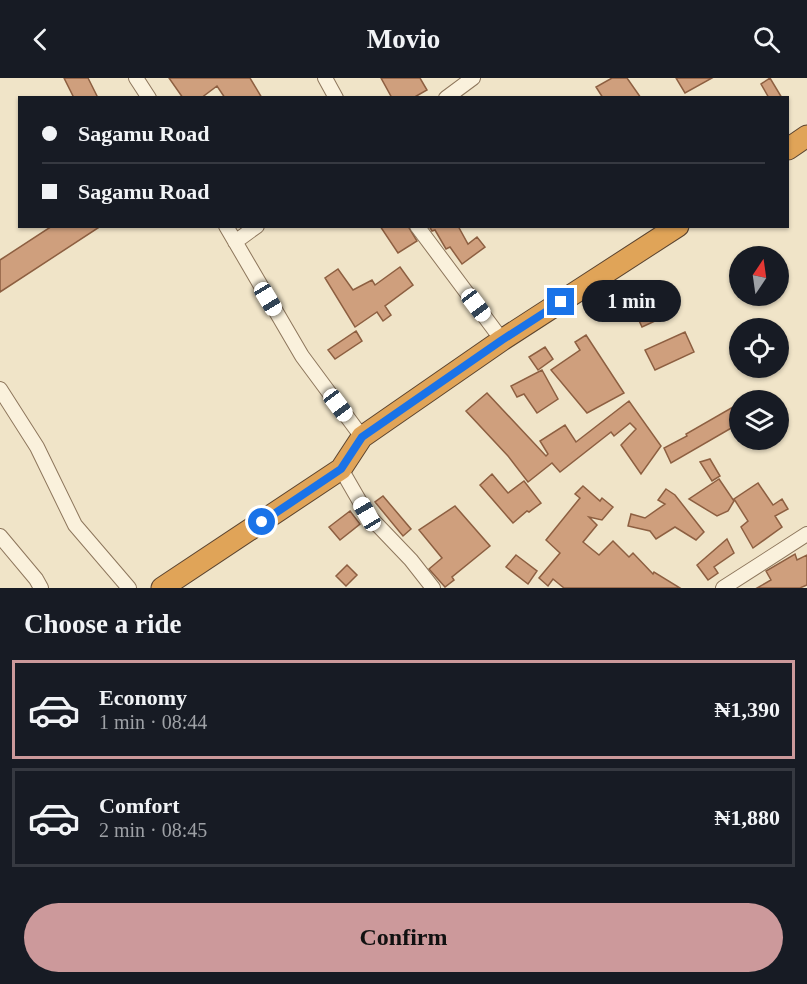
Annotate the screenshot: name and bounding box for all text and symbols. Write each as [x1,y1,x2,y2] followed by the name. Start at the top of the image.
[24,23,57,56] icon: back
[750,23,783,56] icon: search
[367,24,440,54] text: Movio
[78,121,209,146] text: Sagamu Road
[78,179,209,204] text: Sagamu Road
[729,246,789,306] north arrow
[729,246,789,450] map controls
[251,279,285,319] car
[582,281,681,323] callout: 1 min
[458,285,494,325] car
[547,288,574,315] route end
[607,290,656,312] text: 1 min
[729,318,789,378] button: locate
[320,385,356,425] car
[729,390,789,450] button: layers
[350,494,384,534] car
[248,508,275,535] route start
[24,609,182,639] text: Choose a ride
[27,683,81,737] icon: car
[99,685,187,710] text: Economy
[715,697,780,722] text: ₦1,390
[99,711,207,733] text: 1 min · 08:44
[27,791,81,845] icon: car
[99,793,180,818] text: Comfort
[715,805,780,830] text: ₦1,880
[99,819,207,841] text: 2 min · 08:45
[24,903,783,972] button: Confirm

